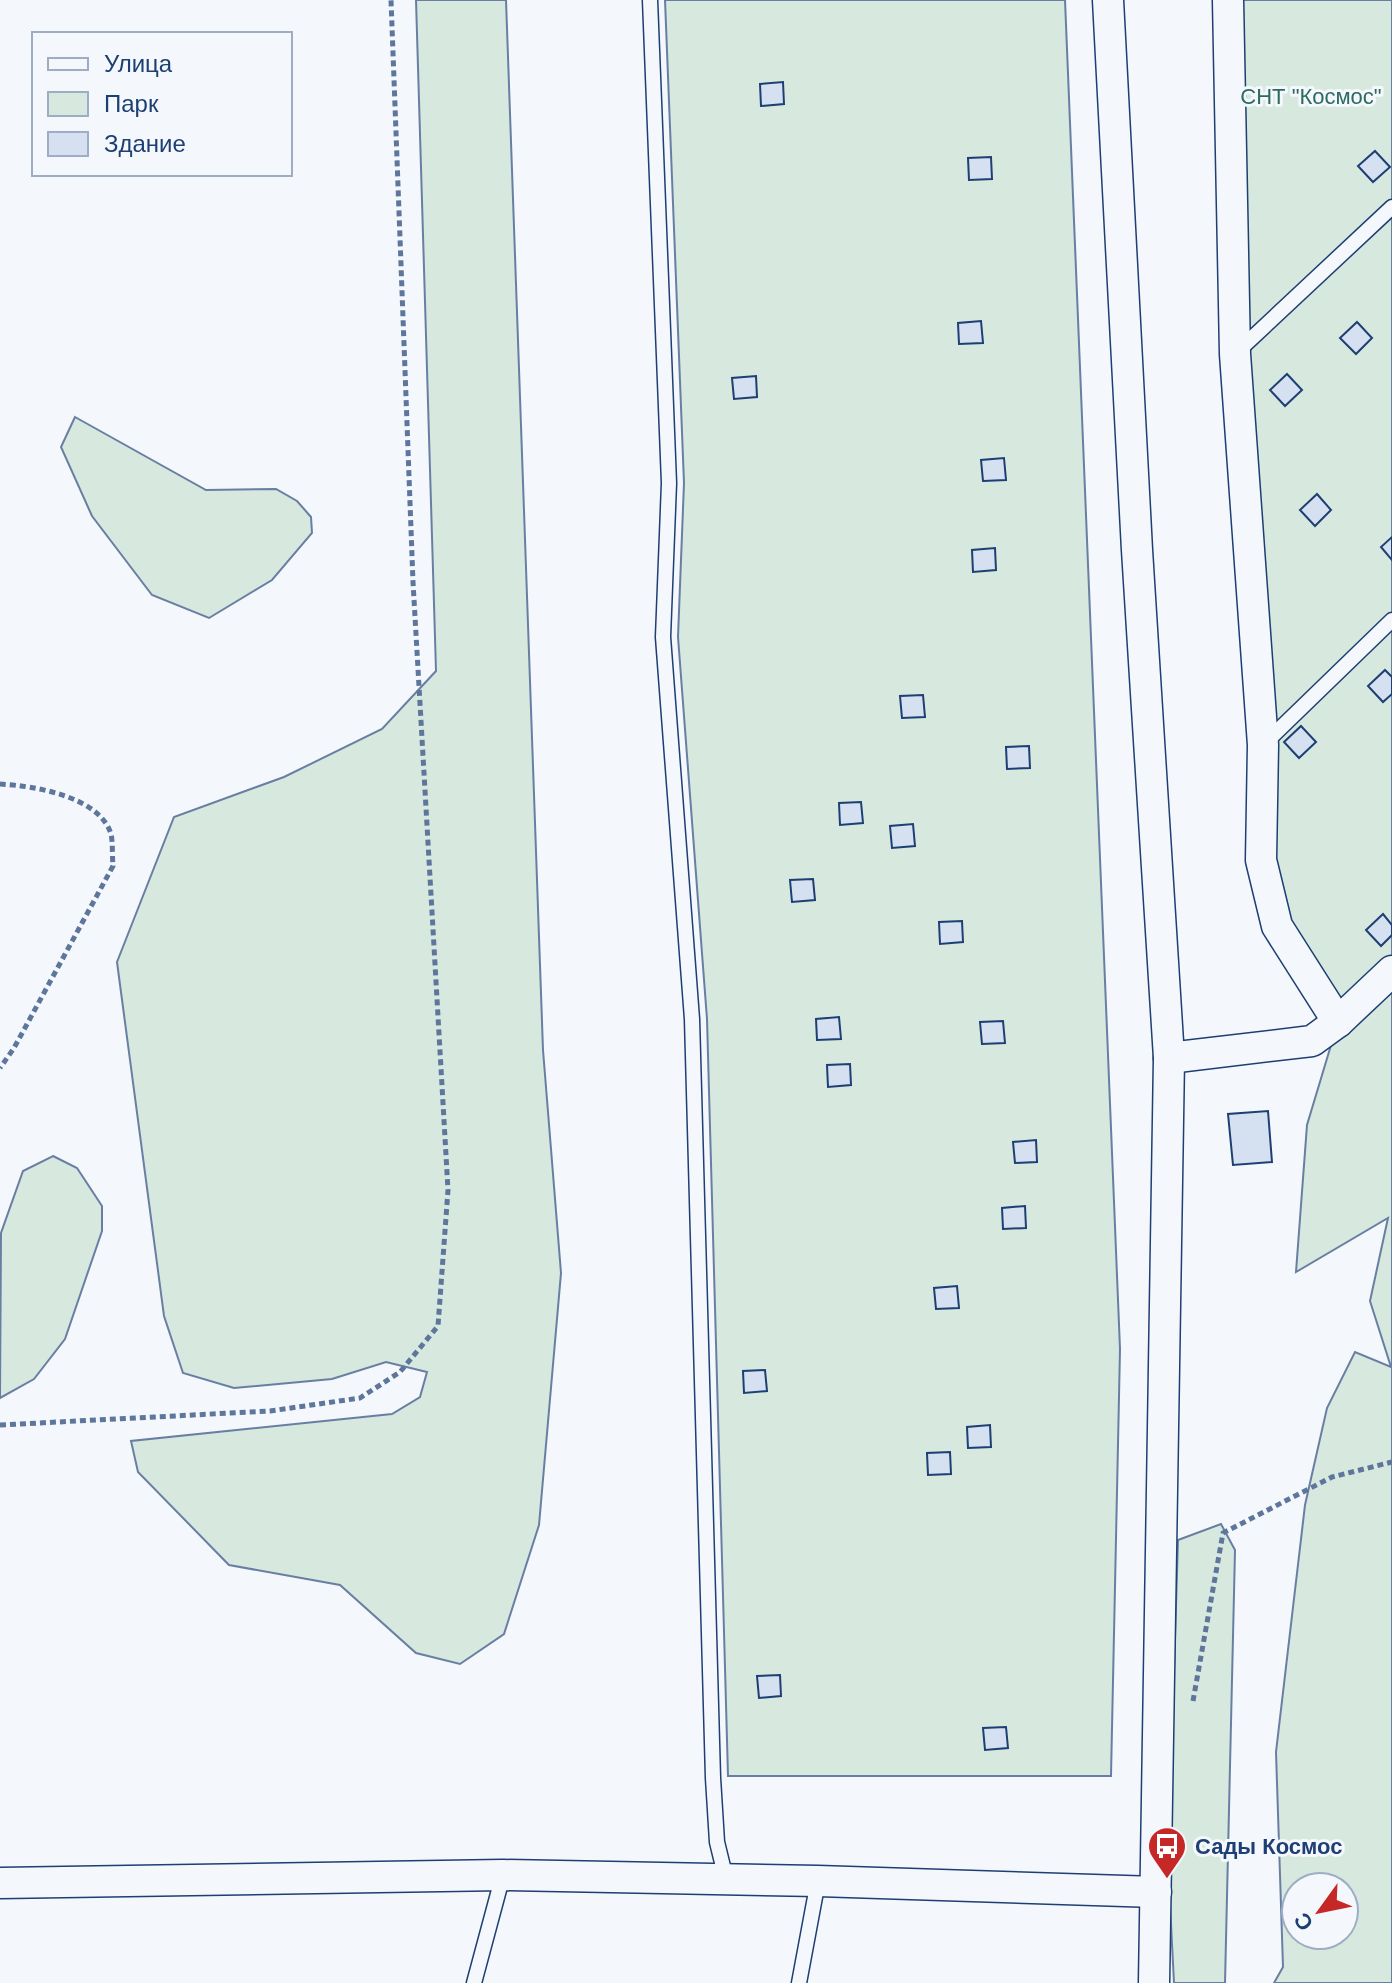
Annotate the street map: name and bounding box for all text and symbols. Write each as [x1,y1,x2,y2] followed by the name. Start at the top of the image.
[32,32,292,176] legend
[104,50,173,77] text: Улица
[1240,84,1382,109] park label: СНТ "Космос"
[104,90,159,117] text: Парк
[104,130,186,157] text: Здание
[1146,1825,1188,1880] bus stop icon: Сады Космос
[1195,1834,1342,1859] place label: Сады Космос
[1280,1871,1360,1951] north arrow
[1289,1908,1318,1935] text: С

